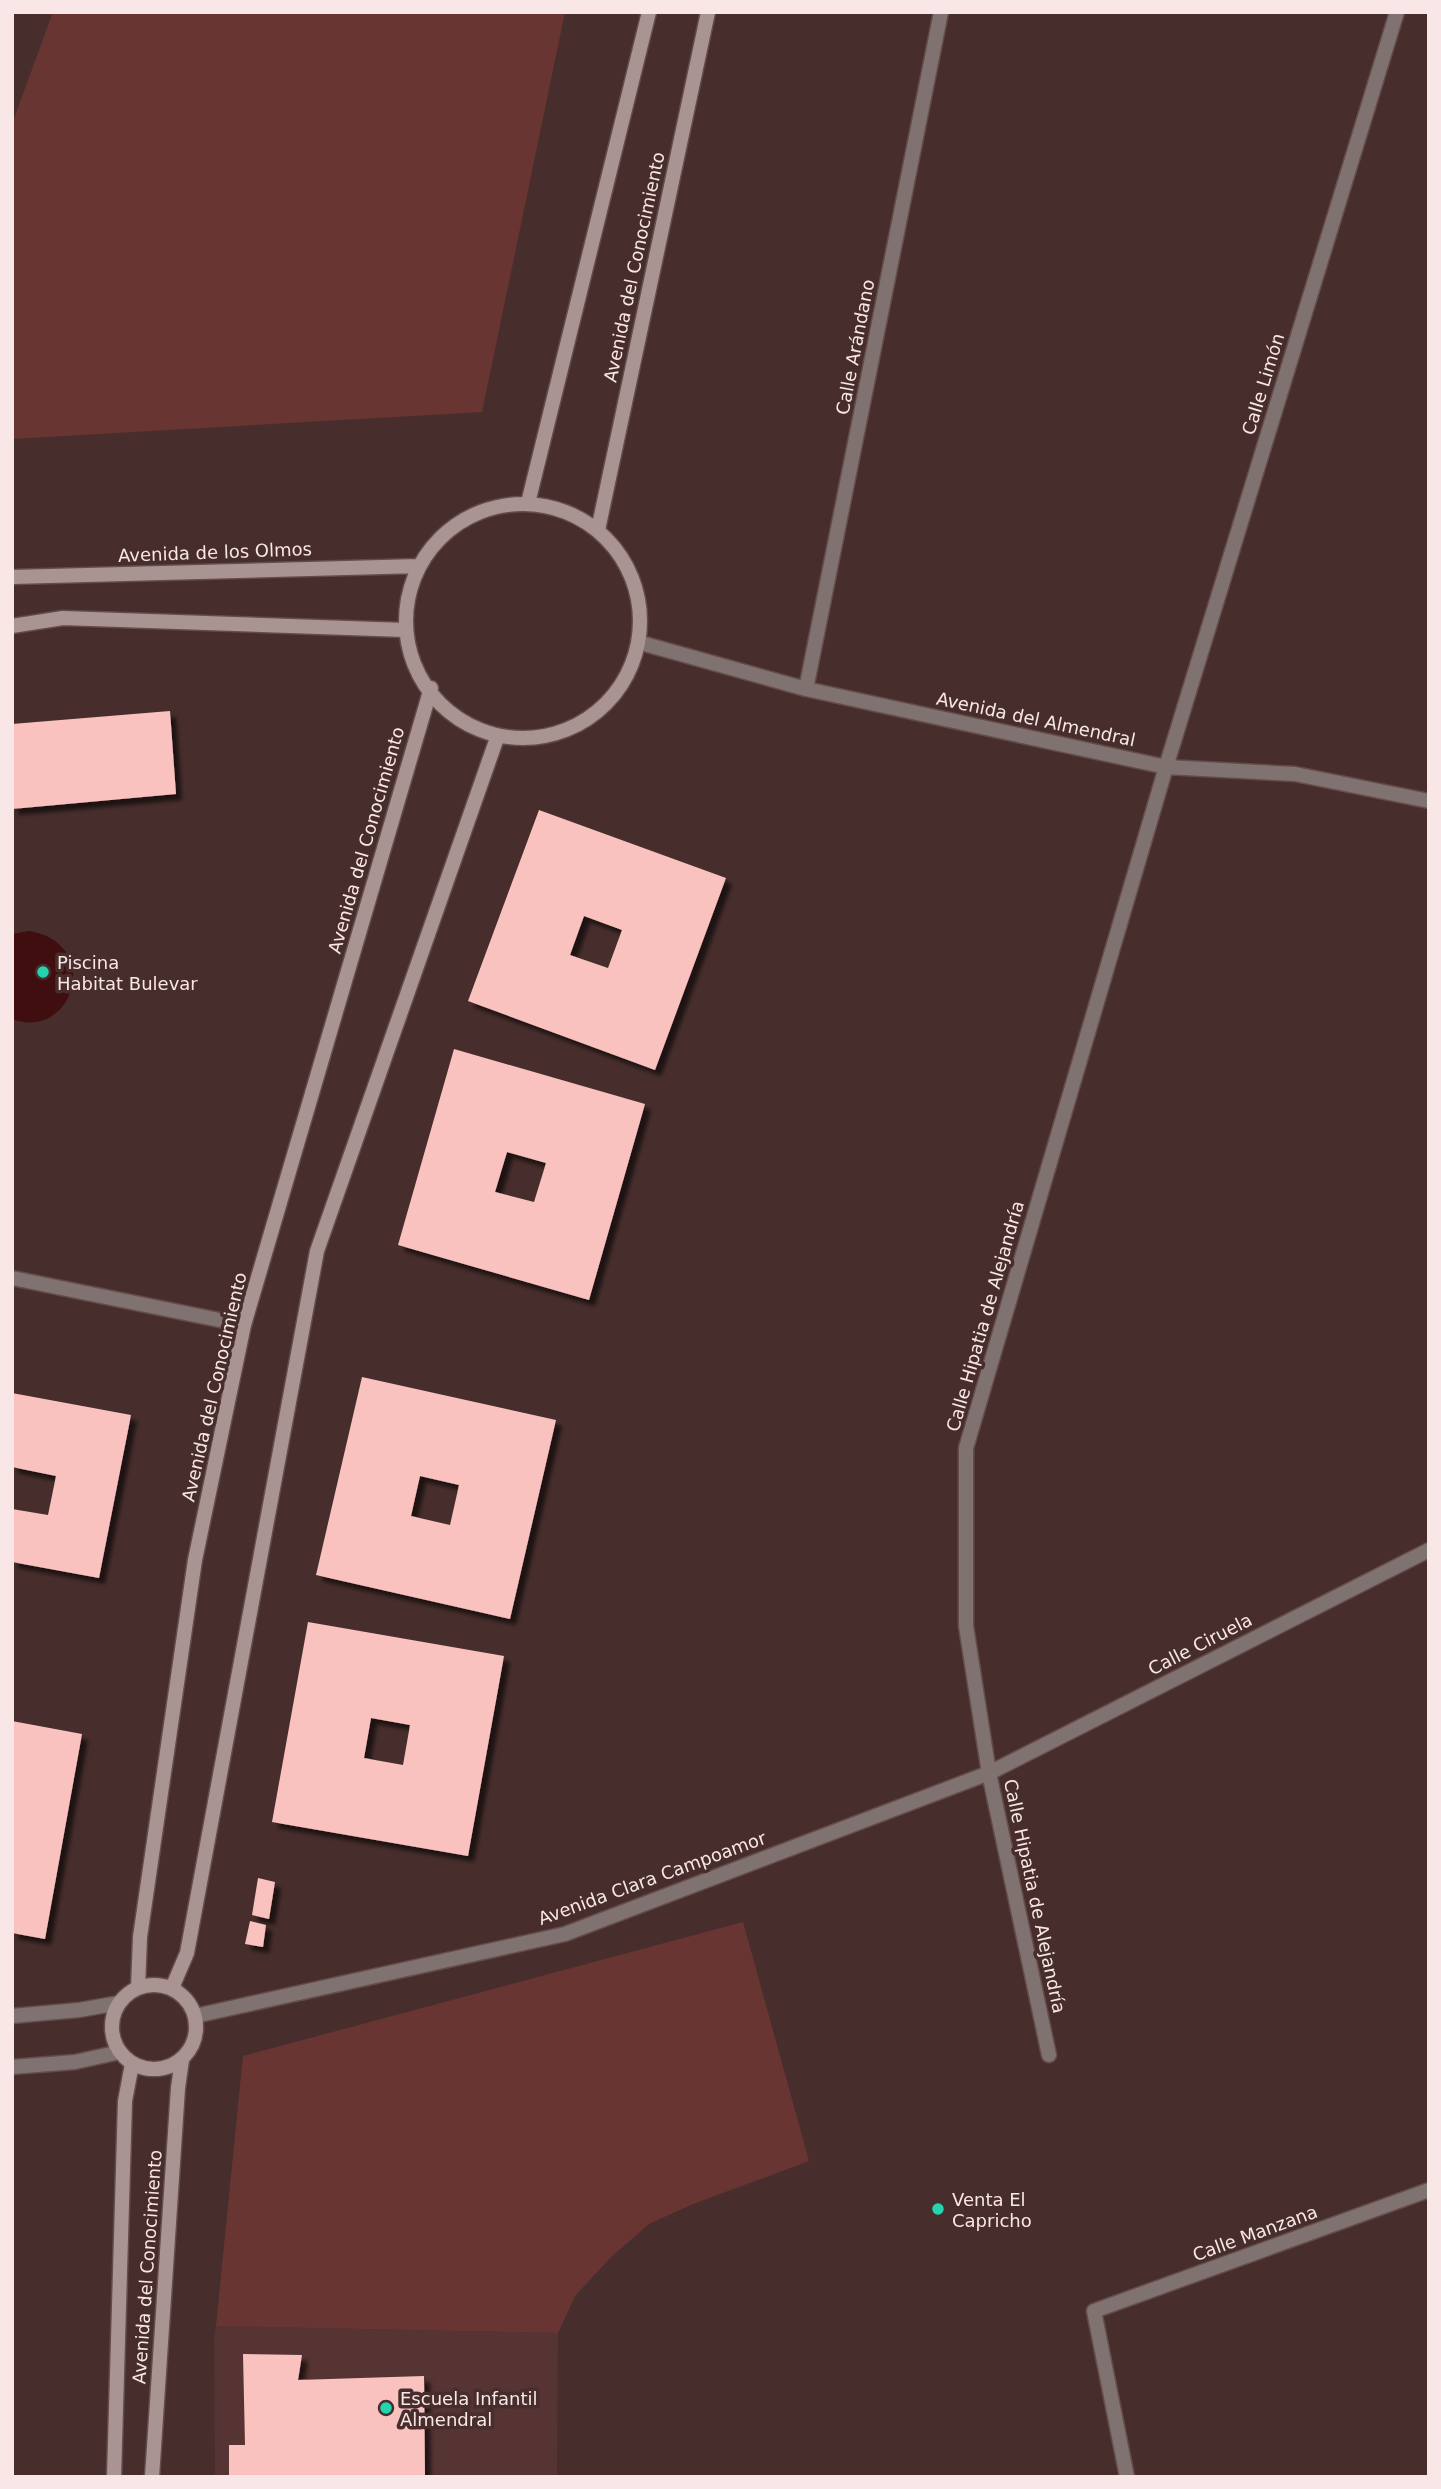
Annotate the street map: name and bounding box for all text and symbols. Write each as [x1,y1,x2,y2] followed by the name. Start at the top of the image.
[599,150,669,384] street label: Avenida del Conocimiento
[832,278,878,416] street label: Calle Arándano
[1238,331,1288,437] street label: Calle Limón
[118,538,312,566] street label: Avenida de los Olmos
[935,688,1137,750] street label: Avenida del Almendral
[324,724,408,956] street label: Avenida del Conocimiento
[57,952,198,994] place label: Piscina Habitat Bulevar
[35,964,51,980] marker: Piscina Habitat Bulevar
[942,1198,1028,1434] street label: Calle Hipatia de Alejandría
[177,1270,251,1504] street label: Avenida del Conocimiento
[1144,1609,1256,1679] street label: Calle Ciruela
[1000,1777,1070,2015] street label: Calle Hipatia de Alejandría
[535,1827,769,1929] street label: Avenida Clara Campoamor
[128,2149,166,2385] street label: Avenida del Conocimiento
[952,2189,1032,2231] place label: Venta El Capricho
[930,2201,946,2217] marker: Venta El Capricho
[1190,2201,1320,2265] street label: Calle Manzana
[400,2388,537,2430] place label: Escuela Infantil Almendral
[378,2400,394,2416] marker: Escuela Infantil Almendral

